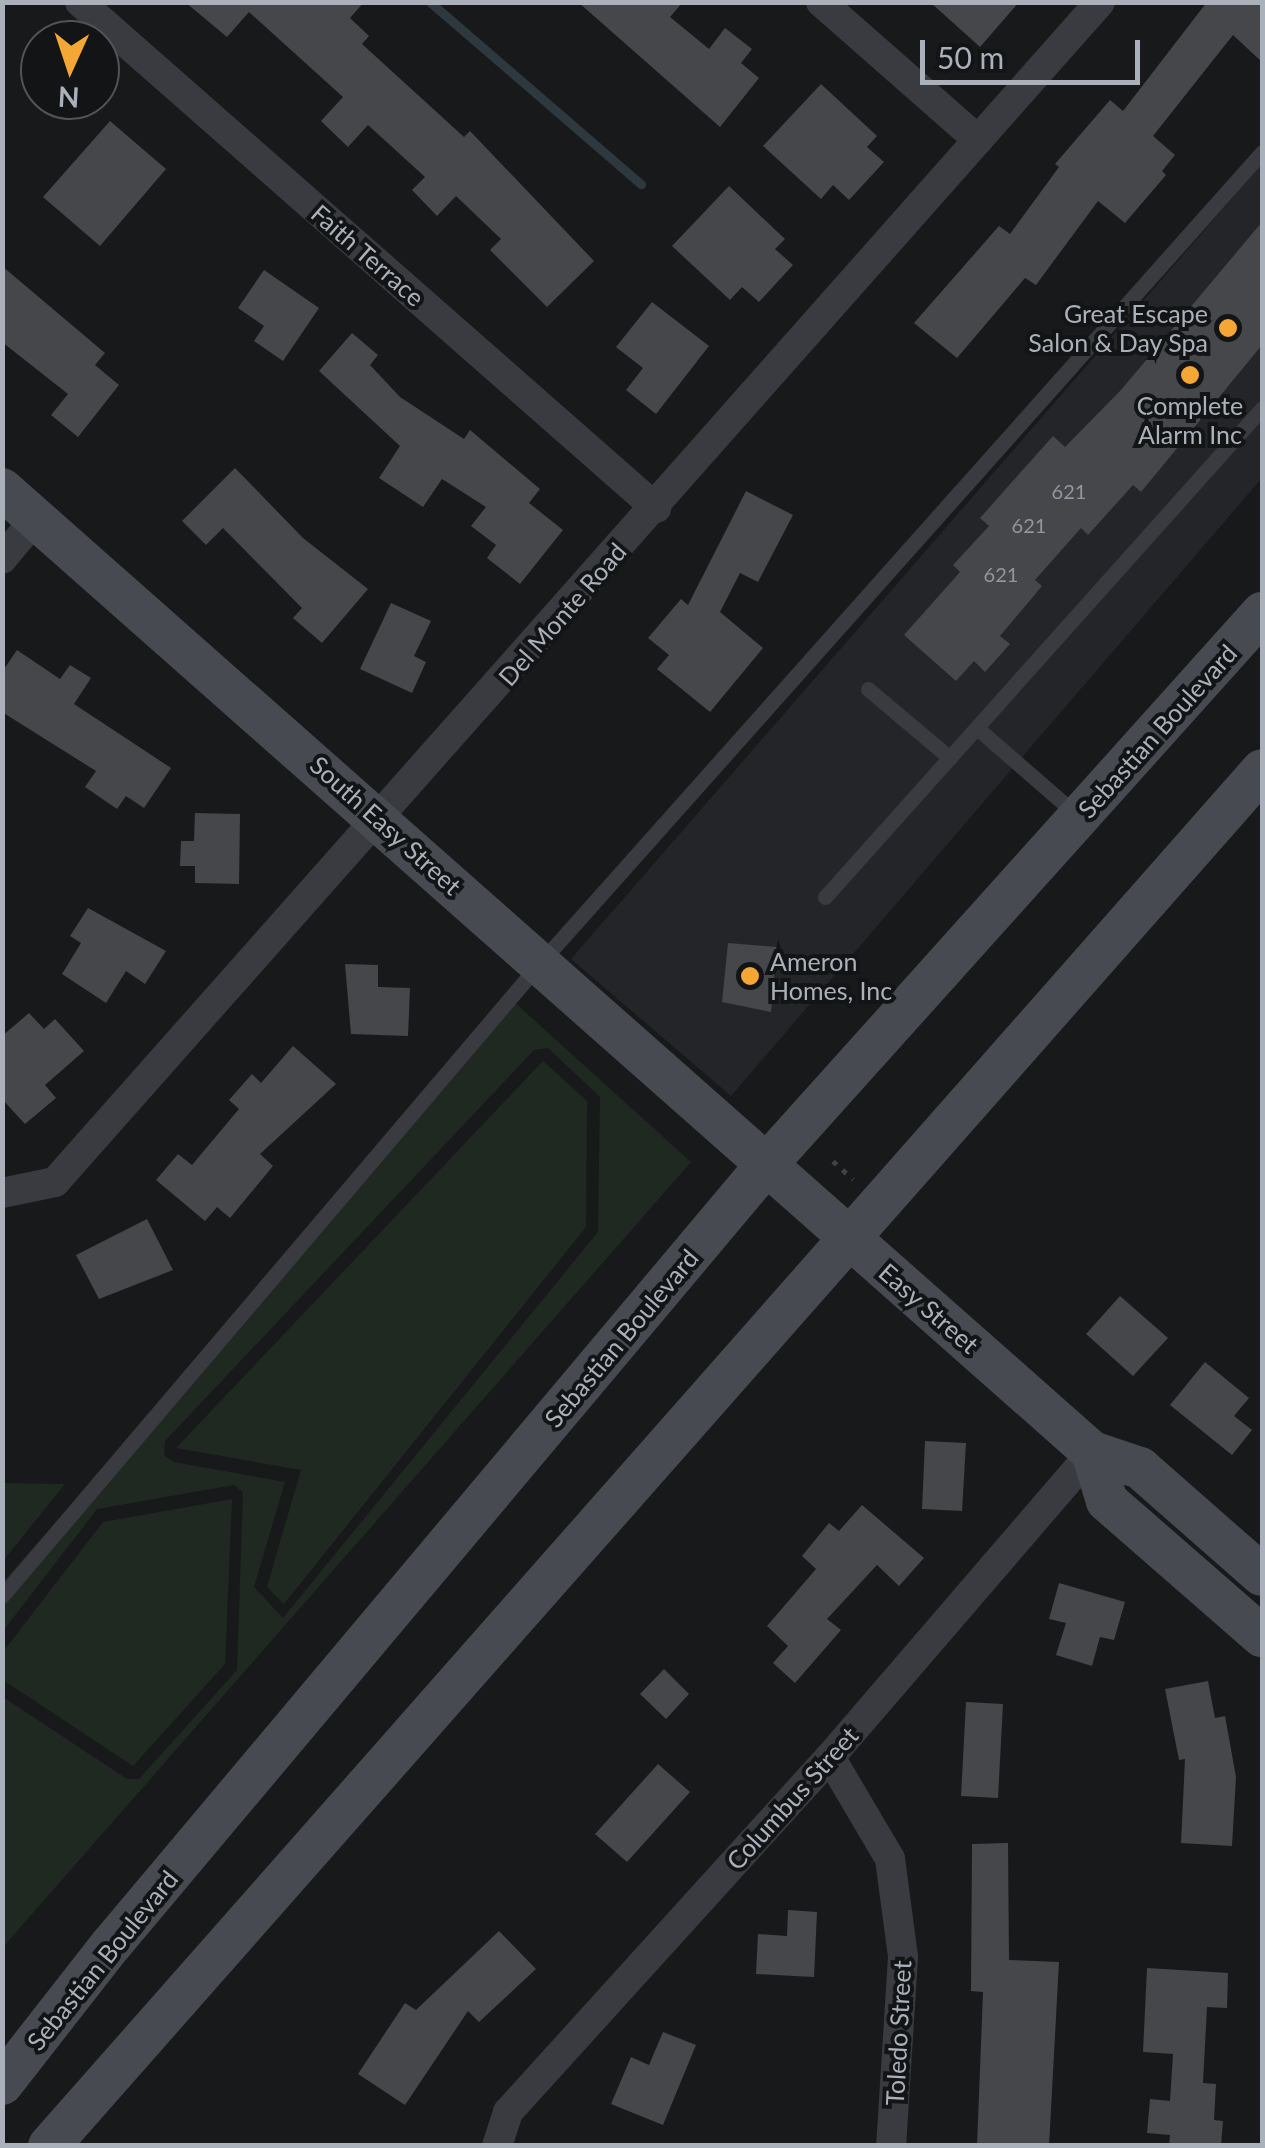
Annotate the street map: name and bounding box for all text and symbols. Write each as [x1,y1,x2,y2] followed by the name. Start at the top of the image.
[20,20,120,120] north arrow
[925,20,1145,82] scale bar
[937,39,1004,75] text: 50 m
[57,80,80,116] text: N
[305,198,431,312] street label: Faith Terrace
[1028,299,1208,358] place label: Great Escape Salon & Day Spa
[1217,317,1239,339] marker: Great Escape Salon & Day Spa
[1179,364,1201,386] marker: Complete Alarm Inc
[1137,391,1243,450] place label: Complete Alarm Inc
[1052,479,1086,503] house number: 621
[1012,513,1046,537] house number: 621
[492,537,632,691] street label: Del Monte Road
[984,562,1018,586] house number: 621
[1071,638,1243,824] street label: Sebastian Boulevard
[304,749,468,901] street label: South Easy Street
[770,947,892,1006] place label: Ameron Homes, Inc
[739,965,761,987] marker: Ameron Homes, Inc
[538,1243,704,1433] street label: Sebastian Boulevard
[873,1257,985,1359] street label: Easy Street
[720,1720,864,1876] street label: Columbus Street
[20,1864,184,2056] street label: Sebastian Boulevard
[879,1960,917,2106] street label: Toledo Street

